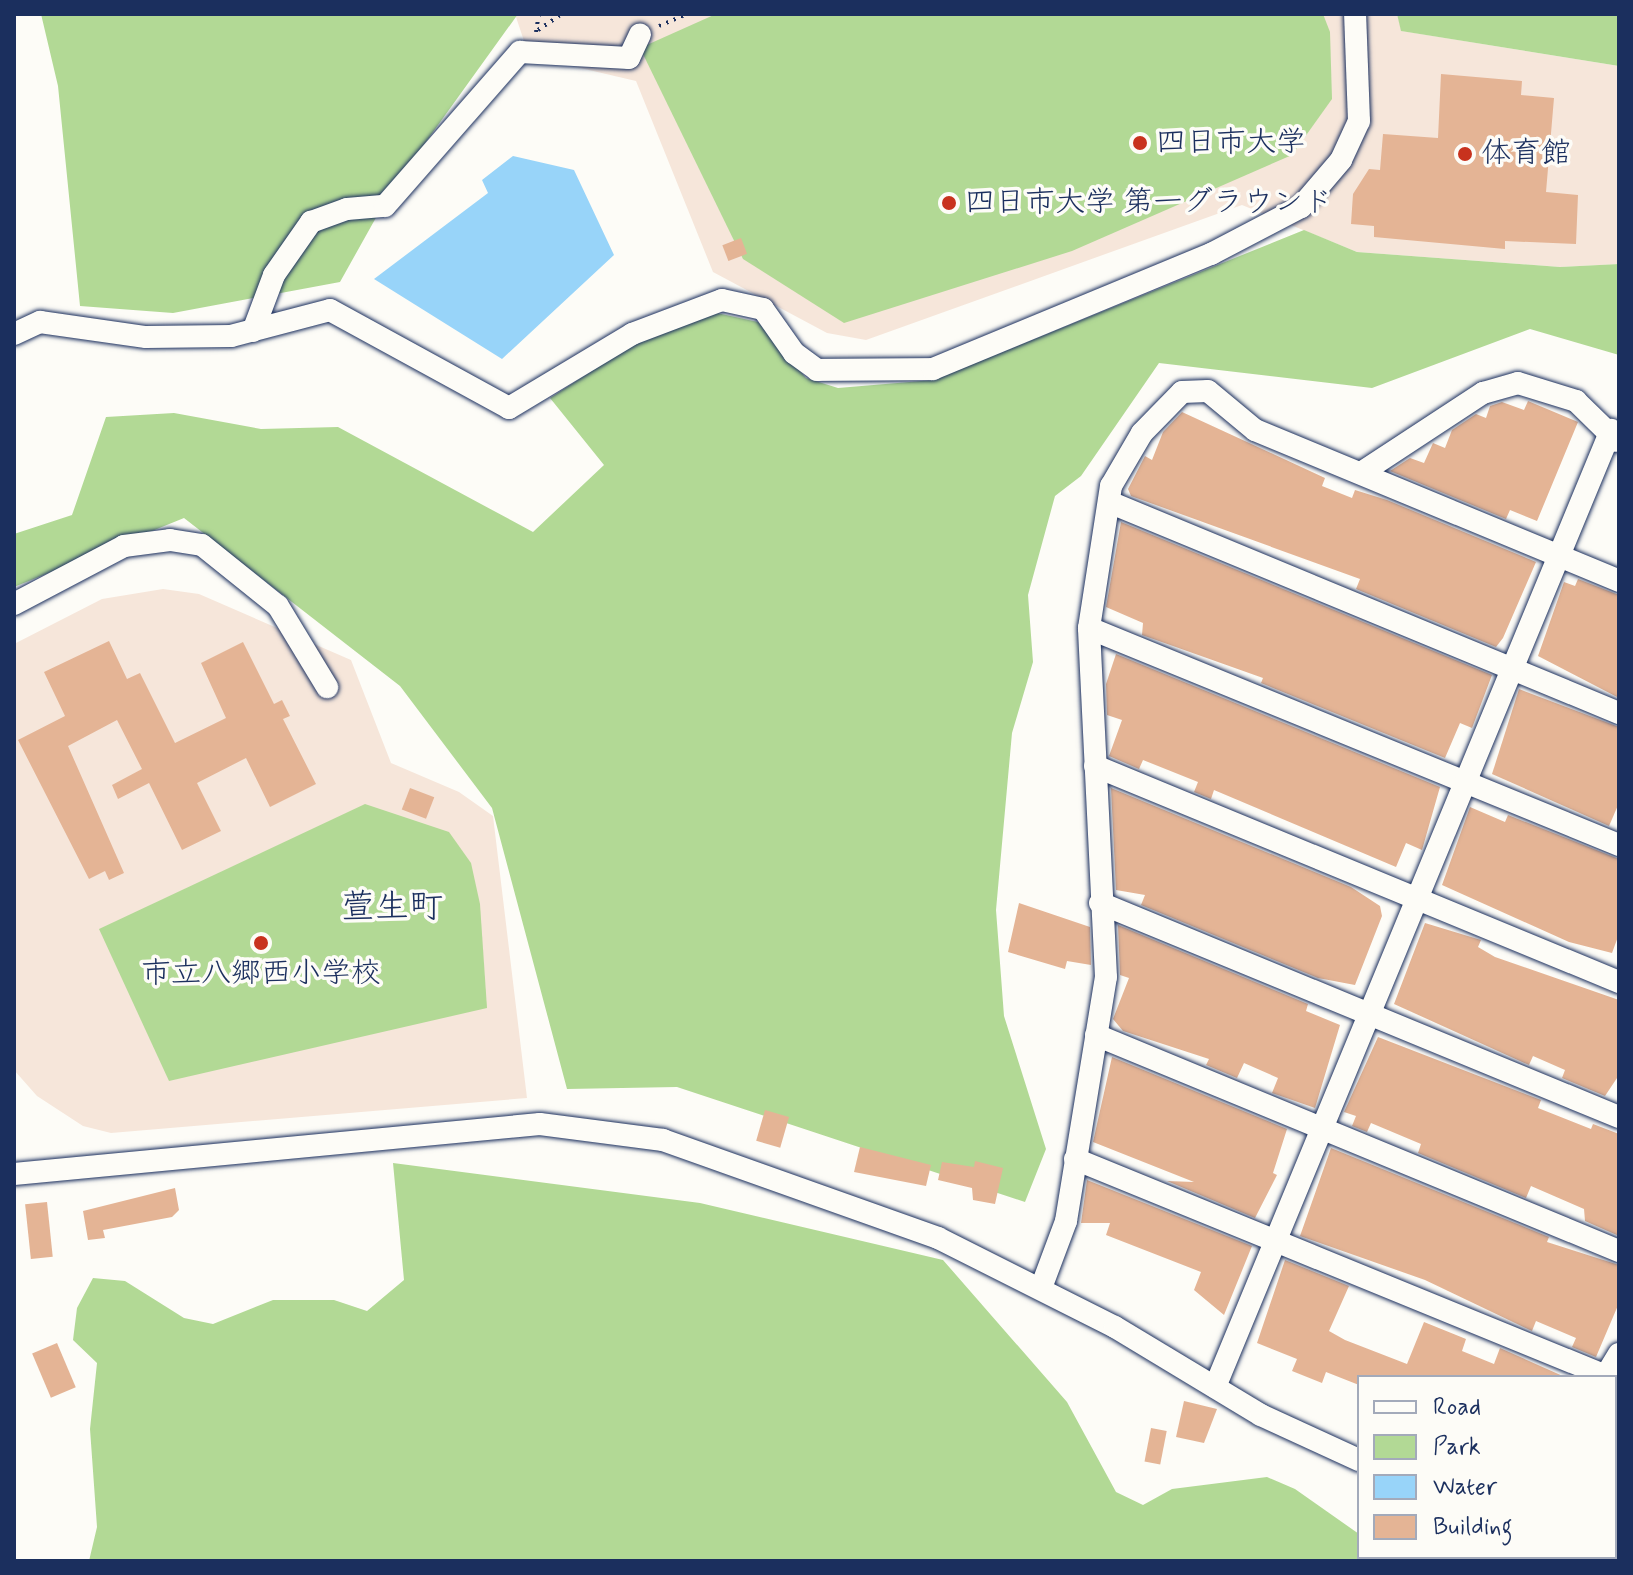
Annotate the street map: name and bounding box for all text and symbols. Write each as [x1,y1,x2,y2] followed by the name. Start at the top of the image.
[1156,125,1306,161] place label: 四日市大学
[1131,134,1149,152] marker: 四日市大学
[1481,136,1571,172] place label: 体育館
[1456,145,1474,163] marker: 体育館
[965,185,1333,221] place label: 四日市大学 第一グラウンド
[940,194,958,212] marker: 四日市大学 第一グラウンド
[341,888,443,928] district label: 萱生町
[252,934,270,952] marker: 市立八郷西小学校
[141,956,381,992] place label: 市立八郷西小学校
[1357,1375,1617,1559] legend
[1433,1392,1481,1423] text: Road
[1433,1432,1481,1463] text: Park
[1433,1472,1497,1503] text: Water
[1433,1512,1513,1543] text: Building

